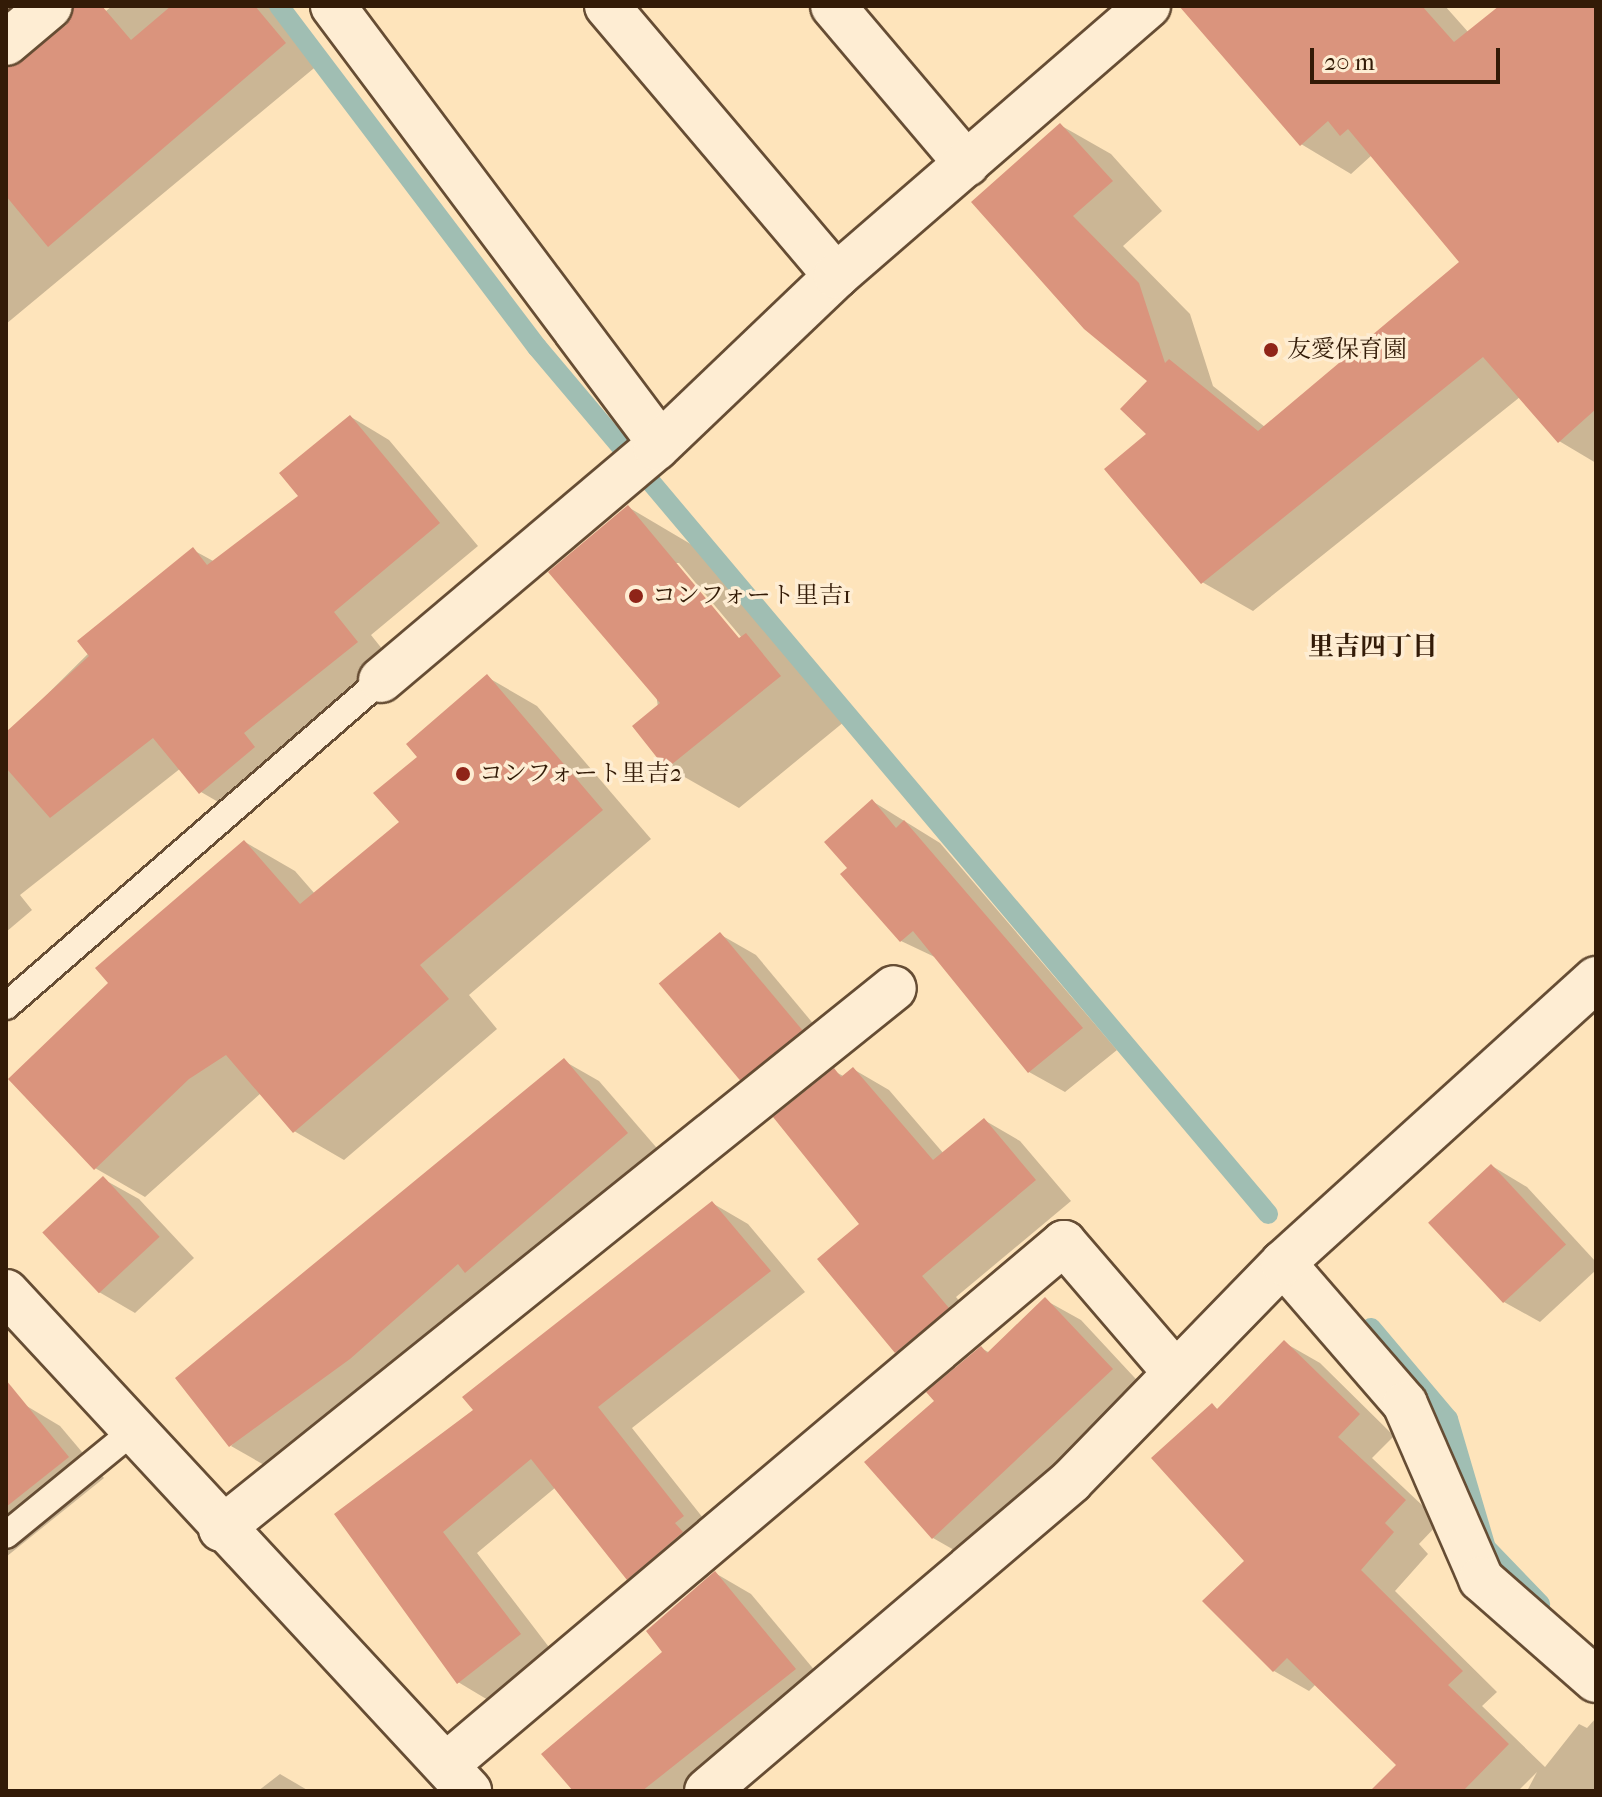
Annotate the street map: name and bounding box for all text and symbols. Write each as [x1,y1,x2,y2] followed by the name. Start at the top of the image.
[1314,32,1504,82] scale bar
[1324,48,1375,76] text: 20 m
[1287,336,1407,364] place label: 友愛保育園
[1262,341,1280,359] marker: 友愛保育園
[652,582,853,610] place label: コンフォート里吉1
[627,587,645,605] marker: コンフォート里吉1
[1308,631,1438,663] district label: 里吉四丁目
[479,760,683,788] place label: コンフォート里吉2
[454,765,472,783] marker: コンフォート里吉2

